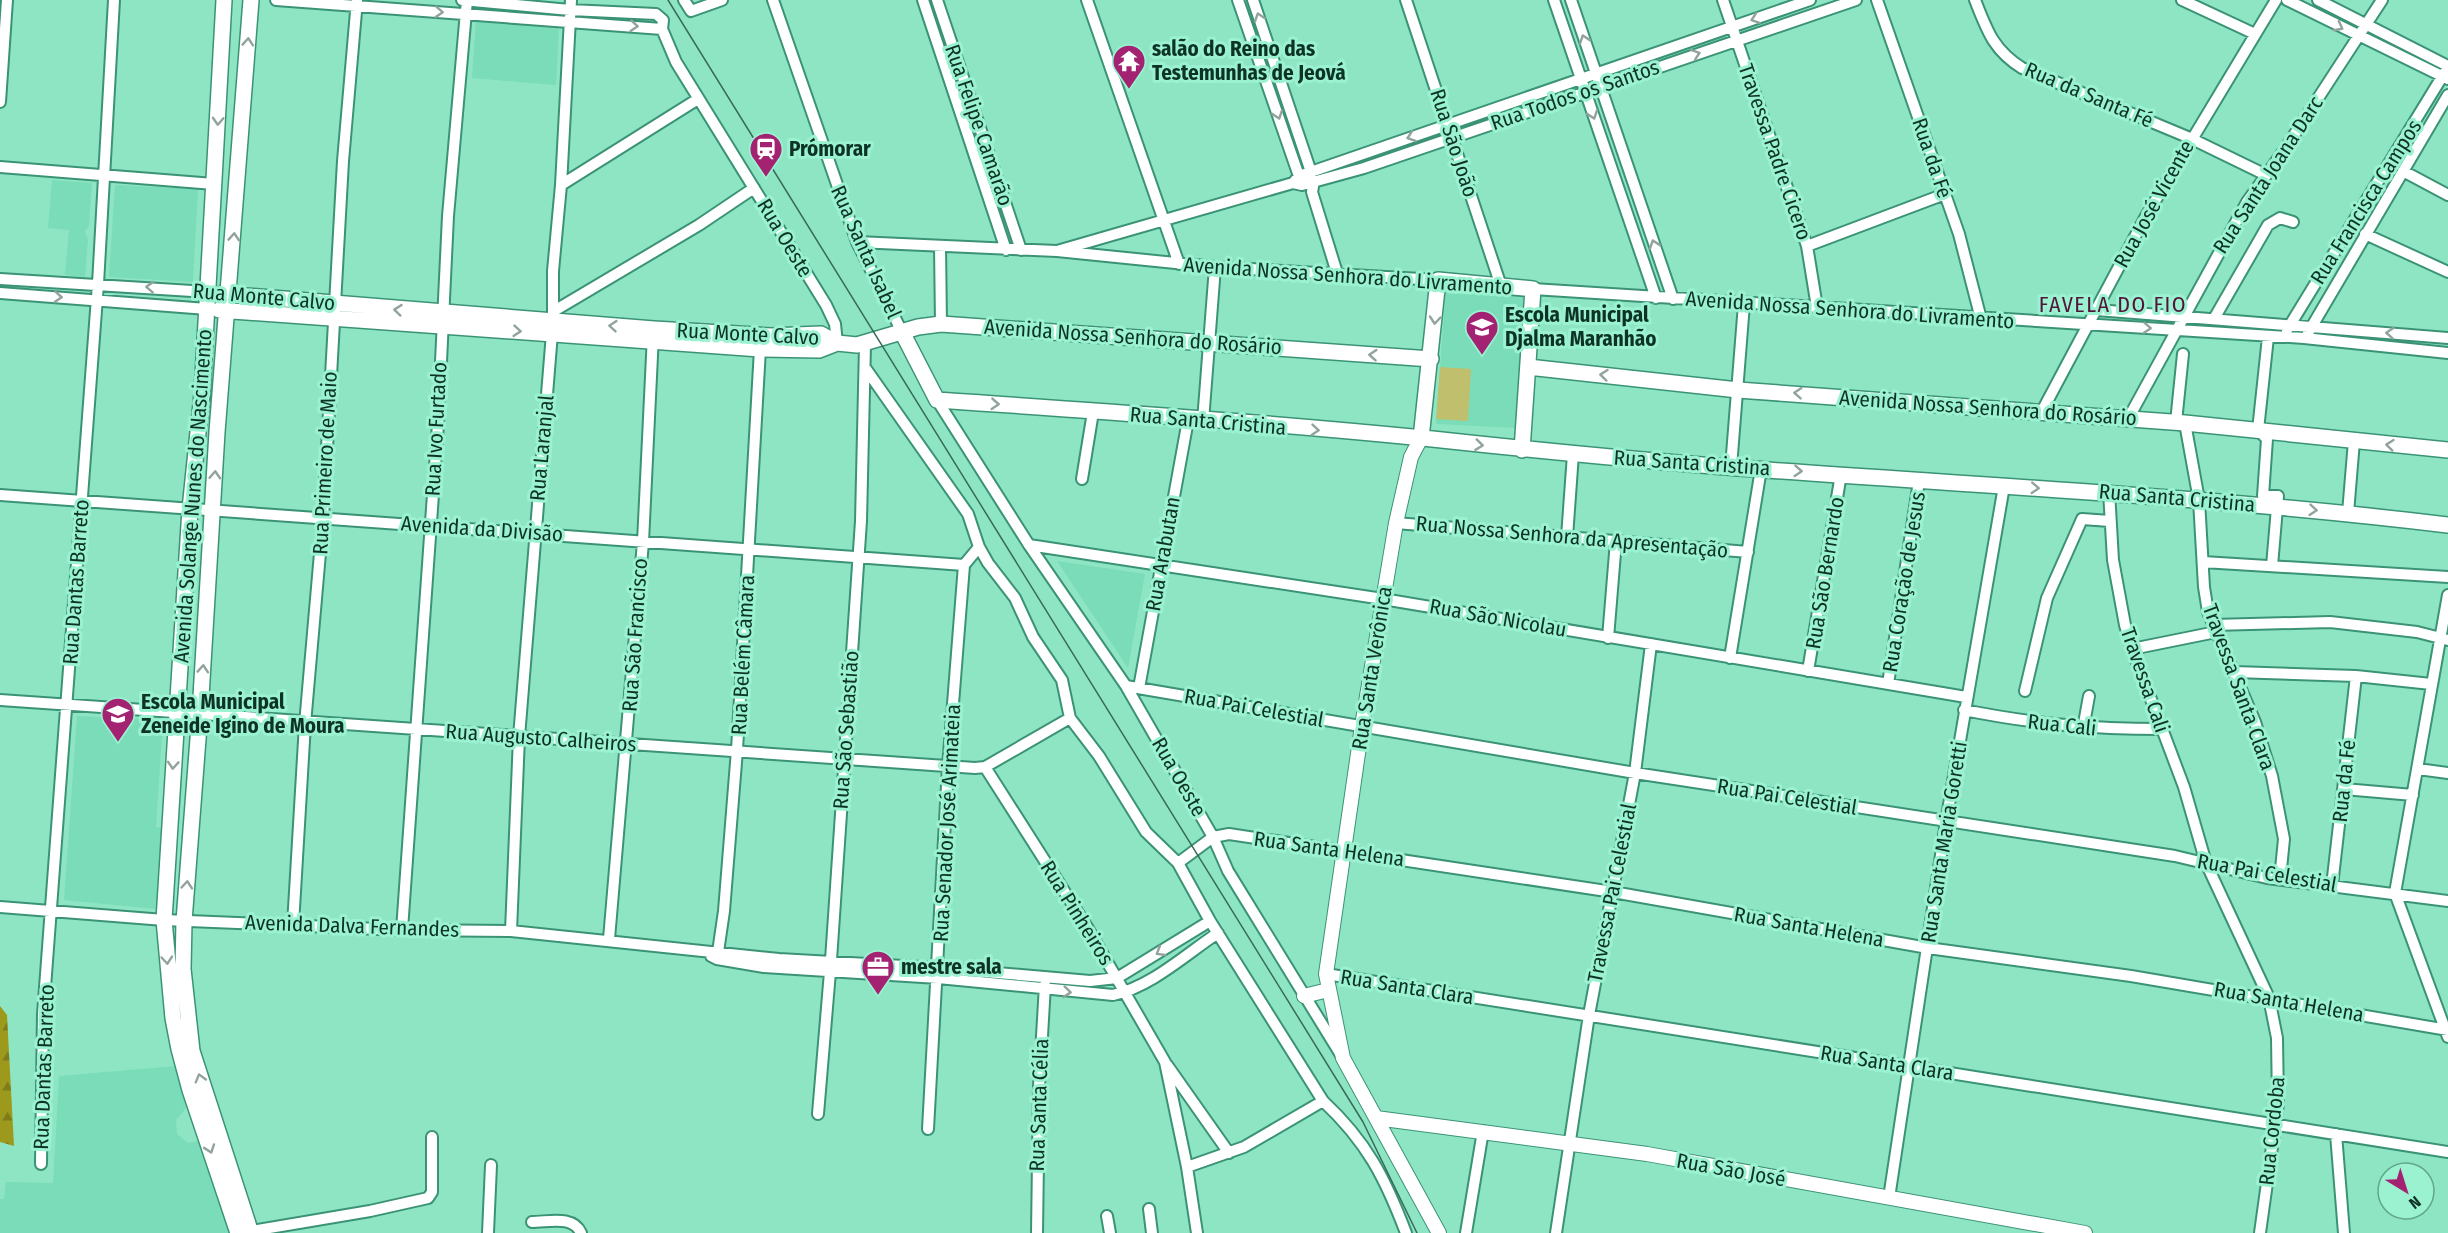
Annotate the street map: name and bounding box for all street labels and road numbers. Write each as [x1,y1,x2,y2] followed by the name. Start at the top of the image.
[939,41,1019,209] street label: Rua Felipe Camarão
[1487,54,1663,136] street label: Rua Todos os Santos
[2021,56,2157,134] street label: Rua da Santa Fé
[1733,61,1817,243] street label: Travessa Padre Cicero
[1424,86,1484,200] street label: Rua São João
[2207,91,2329,259] street label: Rua Santa Joana Darc
[1906,115,1958,201] street label: Rua da Fé
[2305,115,2427,289] street label: Rua Francisca Campos
[2108,136,2200,272] street label: Rua José Vicente
[825,181,907,323] street label: Rua Santa Isabel
[751,194,819,282] street label: Rua Oeste
[1183,252,1513,300] street label: Avenida Nossa Senhora do Livramento
[192,278,336,316] street label: Rua Monte Calvo
[1685,286,2015,334] street label: Avenida Nossa Senhora do Livramento
[983,314,1283,360] street label: Avenida Nossa Senhora do Rosário
[676,317,820,351] street label: Rua Monte Calvo
[168,328,218,664] street label: Avenida Solange Nunes do Nascimento
[419,361,453,497] street label: Rua Ivo Furtado
[307,371,343,555] street label: Rua Primeiro de Maio
[1838,385,2138,431] street label: Avenida Nossa Senhora do Rosário
[524,394,560,502] street label: Rua Laranjal
[1129,401,1287,441] street label: Rua Santa Cristina
[1613,445,1771,481] street label: Rua Santa Cristina
[2098,478,2256,518] street label: Rua Santa Cristina
[1877,490,1931,674] street label: Rua Coração de Jesus
[1140,495,1186,613] street label: Rua Arabutan
[1800,495,1850,651] street label: Rua São Bernardo
[57,498,95,666] street label: Rua Dantas Barreto
[400,510,564,548] street label: Avenida da Divisão
[1415,510,1729,564] street label: Rua Nossa Senhora da Apresentação
[617,557,653,713] street label: Rua São Francisco
[726,574,760,736] street label: Rua Belém Câmara
[1346,584,1398,752] street label: Rua Santa Verônica
[1427,593,1569,643] street label: Rua São Nicolau
[2197,600,2281,774] street label: Travessa Santa Clara
[2115,624,2175,736] street label: Travessa Cali
[827,650,865,810] street label: Rua São Sebastião
[1182,683,1326,733] street label: Rua Pai Celestial
[928,703,966,943] street label: Rua Senador José Arimateia
[2026,708,2098,742] street label: Rua Cali
[445,718,637,758] street label: Rua Augusto Calheiros
[1146,733,1212,821] street label: Rua Oeste
[2327,738,2361,824] street label: Rua da Fé
[1915,739,1973,945] street label: Rua Santa Maria Goretti
[1715,773,1859,821] street label: Rua Pai Celestial
[1582,801,1642,985] street label: Travessa Pai Celestial
[1252,826,1406,872] street label: Rua Santa Helena
[2195,848,2339,898] street label: Rua Pai Celestial
[1035,856,1119,970] street label: Rua Pinheiros
[1732,901,1886,953] street label: Rua Santa Helena
[244,909,460,943] street label: Avenida Dalva Fernandes
[1339,964,1475,1010] street label: Rua Santa Clara
[2212,976,2366,1028] street label: Rua Santa Helena
[28,984,60,1150] street label: Rua Dantas Barreto
[1024,1038,1054,1172] street label: Rua Santa Célia
[1819,1040,1955,1086] street label: Rua Santa Clara
[2253,1075,2291,1187] street label: Rua Cordoba
[1674,1148,1788,1192] street label: Rua São José

